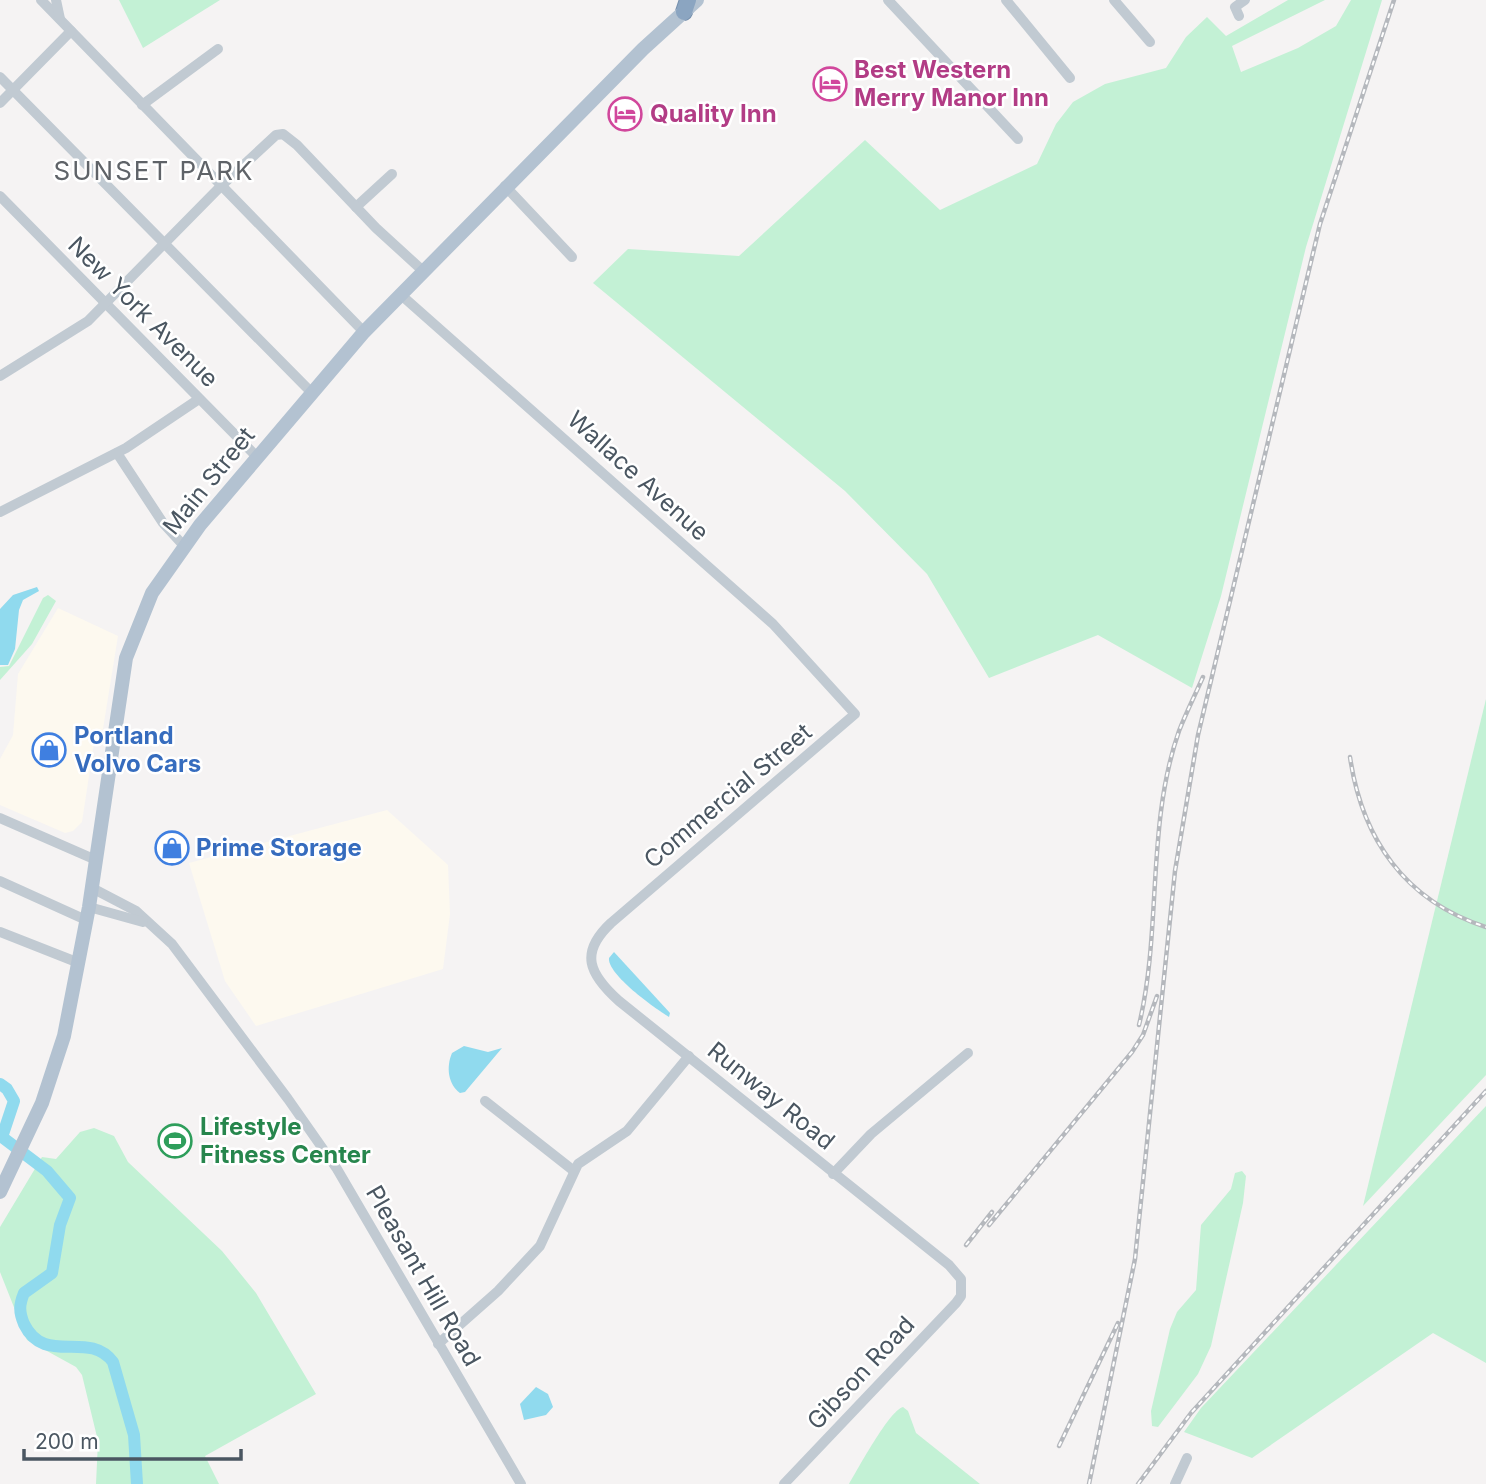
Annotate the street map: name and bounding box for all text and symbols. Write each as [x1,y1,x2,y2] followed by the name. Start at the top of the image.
[854,55,1049,112] place label: Best Western Merry Manor Inn
[811,65,849,103] hotel icon: Best Western Merry Manor Inn
[606,95,644,133] hotel icon: Quality Inn
[650,99,777,128] place label: Quality Inn
[54,155,254,186] district label: SUNSET PARK
[62,231,224,393] street label: New York Avenue
[562,405,715,547] street label: Wallace Avenue
[157,421,261,540] street label: Main Street
[638,717,817,874] street label: Commercial Street
[74,721,201,778] place label: Portland Volvo Cars
[30,731,68,769] shop icon: Portland Volvo Cars
[153,829,191,867] shop icon: Prime Storage
[196,833,362,862] place label: Prime Storage
[702,1036,841,1156] street label: Runway Road
[200,1112,371,1169] place label: Lifestyle Fitness Center
[156,1122,194,1160] sports icon: Lifestyle Fitness Center
[360,1180,487,1371] street label: Pleasant Hill Road
[801,1310,920,1435] street label: Gibson Road
[24,1418,242,1462] scale bar
[35,1429,99,1454] text: 200 m

